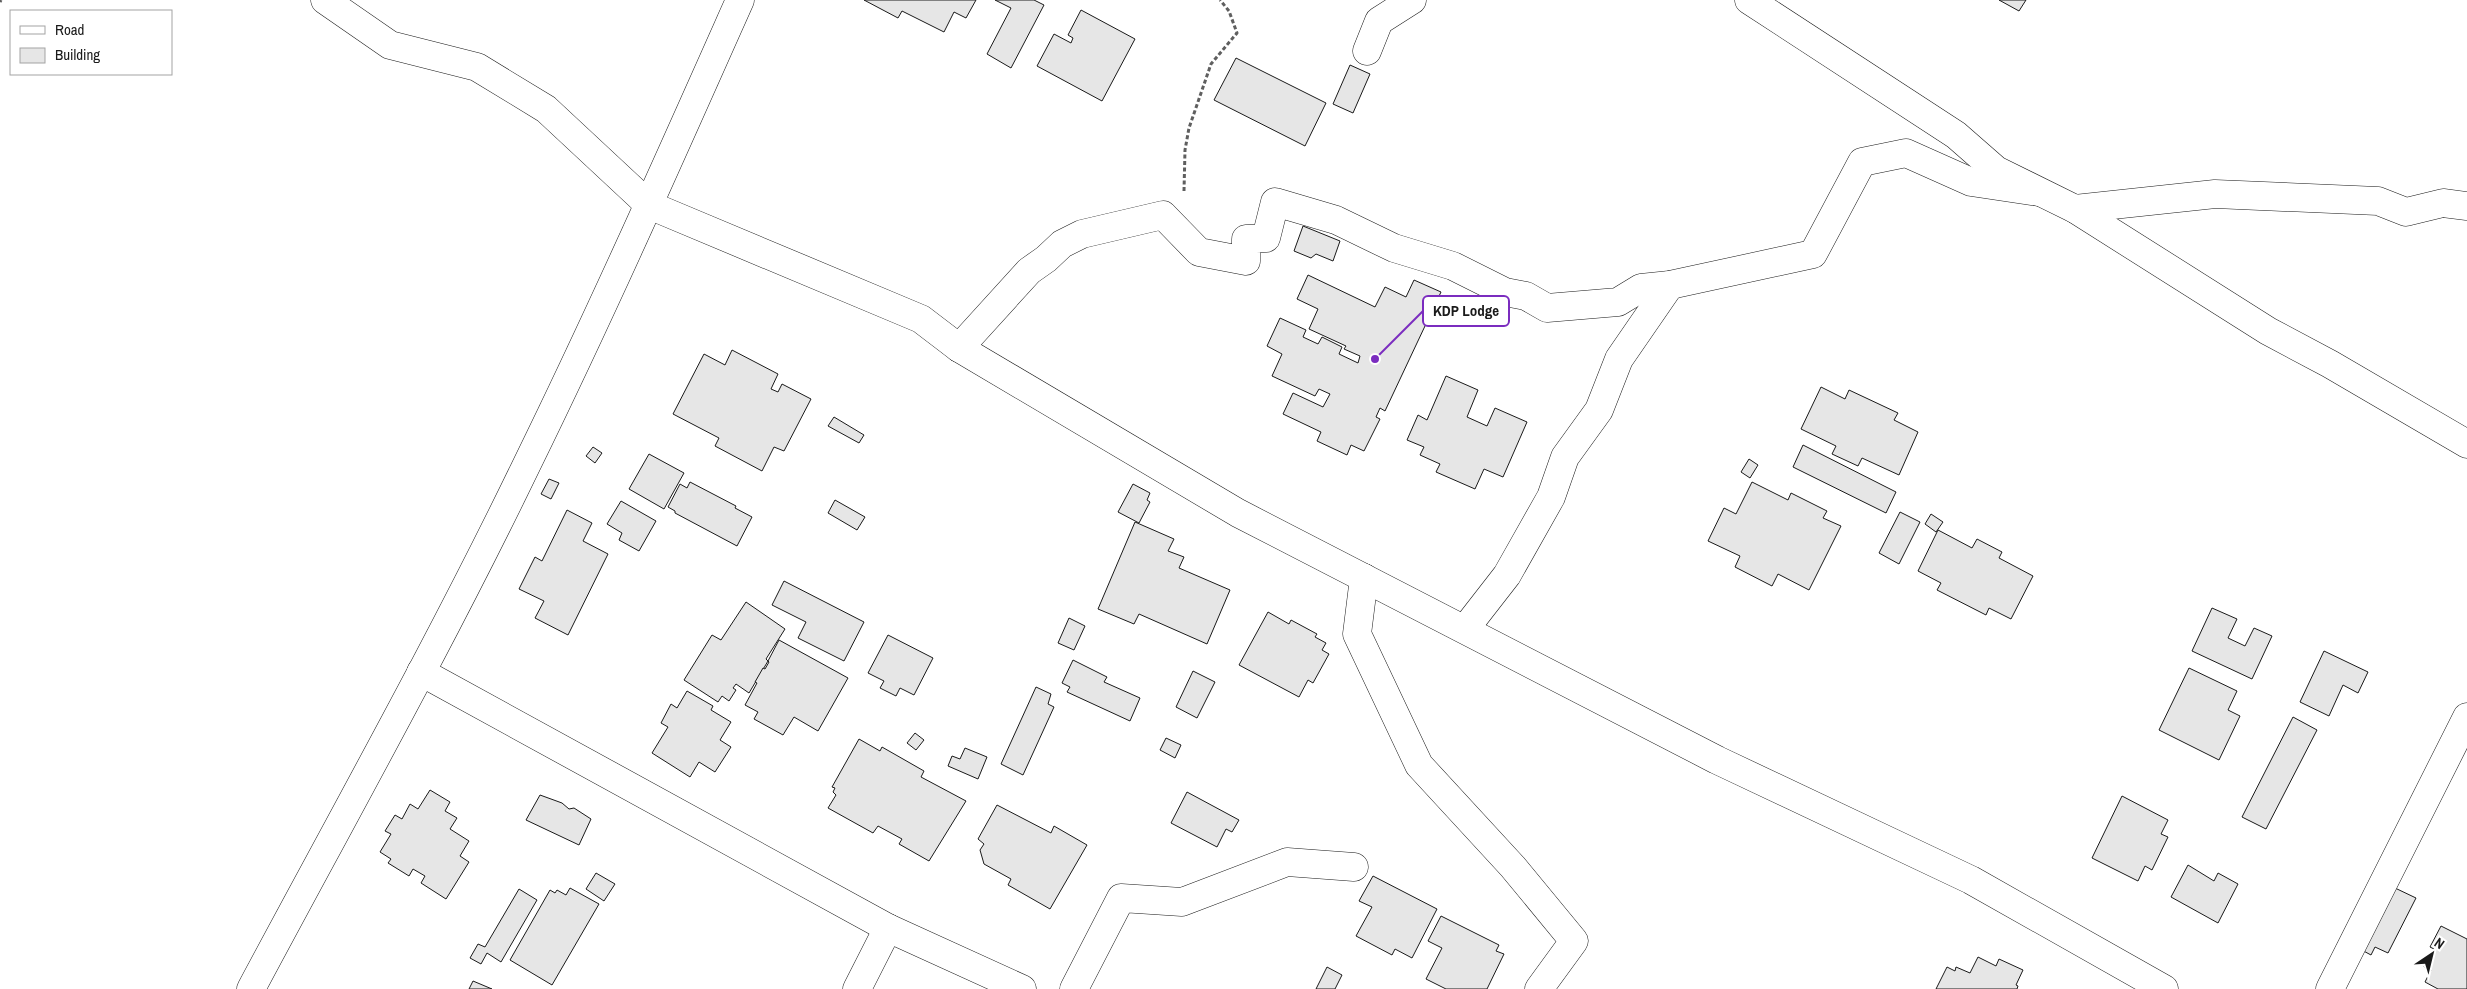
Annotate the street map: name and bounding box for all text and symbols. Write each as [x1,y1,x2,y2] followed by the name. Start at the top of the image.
[10,10,172,75] legend
[55,19,84,40] text: Road
[55,44,100,65] text: Building
[1423,296,1509,326] callout: KDP Lodge
[1433,300,1499,321] text: KDP Lodge
[2407,929,2457,979] north arrow
[2431,934,2448,953] text: N

